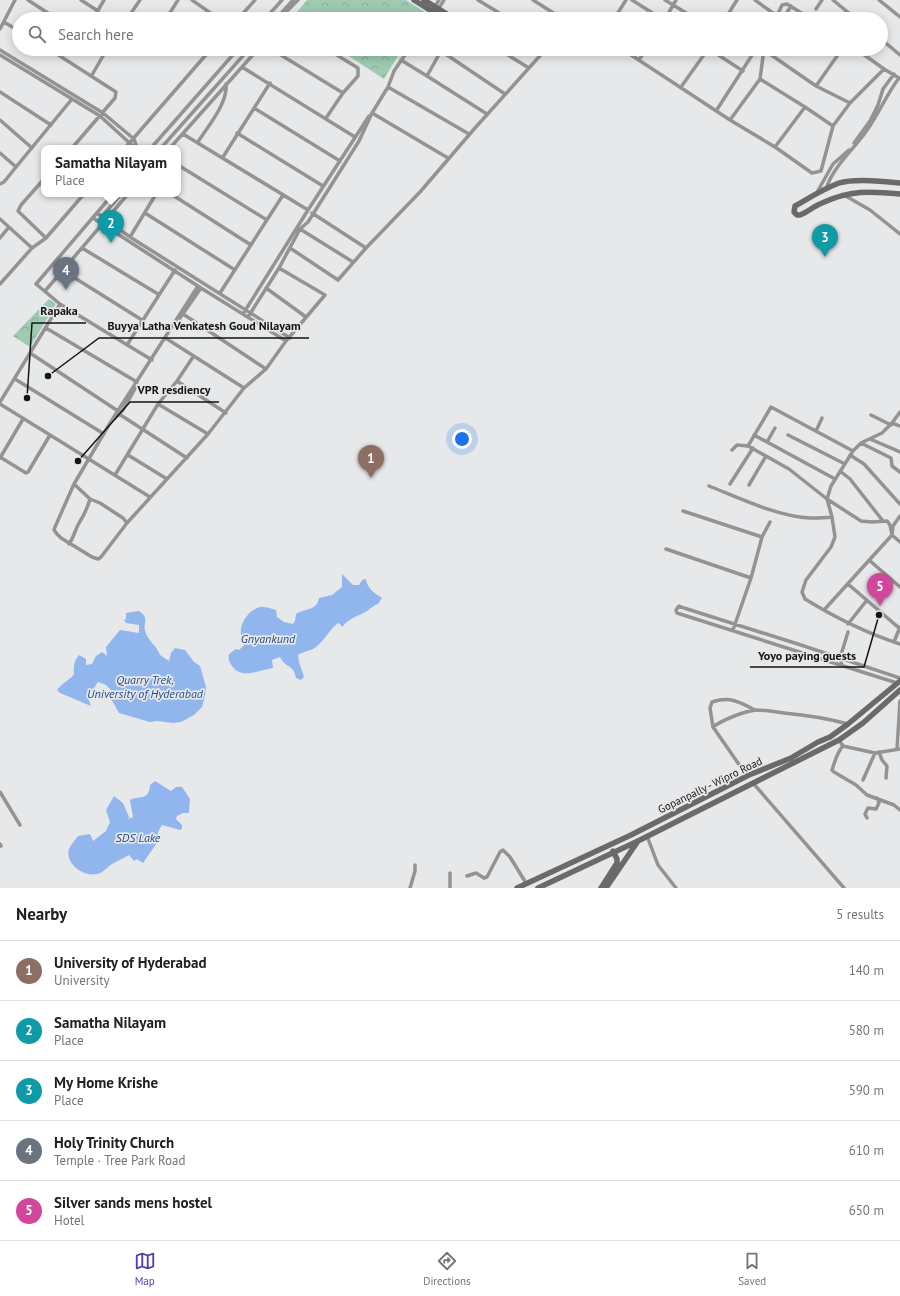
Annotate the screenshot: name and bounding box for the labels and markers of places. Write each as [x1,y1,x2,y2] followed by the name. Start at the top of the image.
[98,210,124,243] pin: 2
[812,224,838,257] pin: 3
[53,257,79,290] pin: 4
[32,299,86,323] callout: Rapaka
[99,314,309,338] callout: Buyya Latha Venkatesh Goud Nilayam
[130,378,219,402] callout: VPR resdiency
[358,445,384,478] pin: 1
[867,573,893,606] pin: 5
[750,643,864,667] callout: Yoyo paying guests

